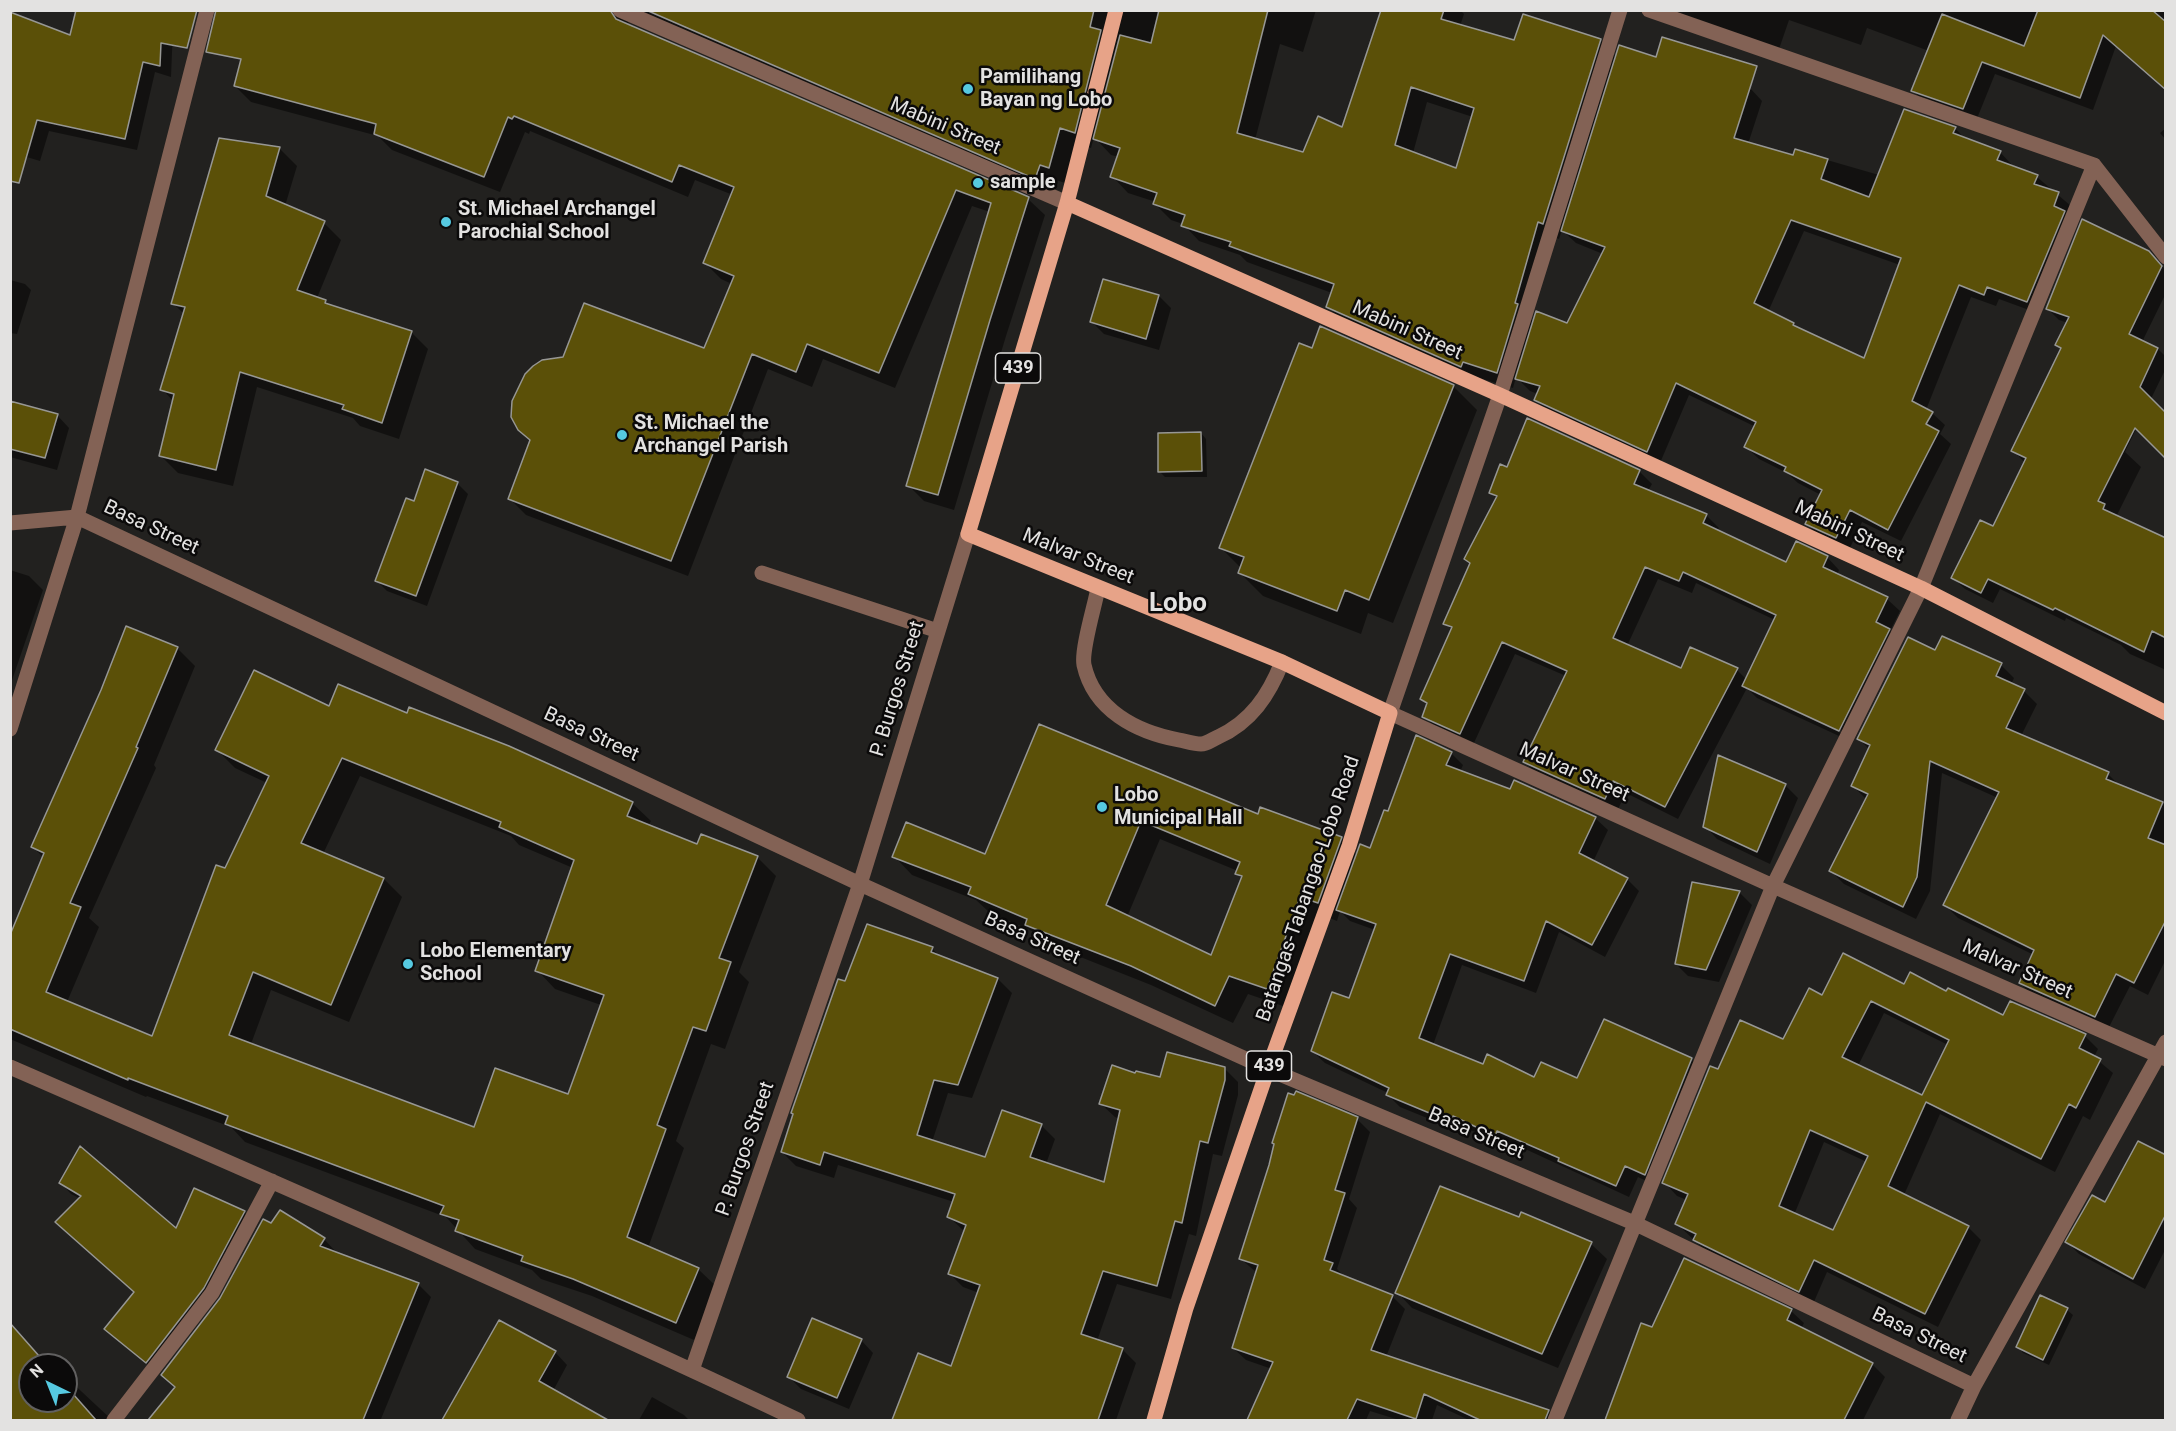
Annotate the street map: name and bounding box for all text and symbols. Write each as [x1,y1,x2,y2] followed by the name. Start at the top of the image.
[980,66,1112,113] place label: Pamilihang Bayan ng Lobo
[961,82,975,96] marker: Pamilihang Bayan ng Lobo
[886,93,1004,161] street label: Mabini Street
[990,171,1056,195] place label: sample
[971,176,985,190] marker: sample
[458,198,656,245] place label: St. Michael Archangel Parochial School
[439,215,453,229] marker: St. Michael Archangel Parochial School
[1348,296,1466,366] street label: Mabini Street
[996,353,1040,383] road number: 439
[634,412,788,459] place label: St. Michael the Archangel Parish
[615,428,629,442] marker: St. Michael the Archangel Parish
[100,496,202,560] street label: Basa Street
[1790,496,1908,568] street label: Mabini Street
[1019,524,1137,590] street label: Malvar Street
[1149,588,1207,620] district label: Lobo
[866,618,930,760] street label: P. Burgos Street
[540,703,642,767] street label: Basa Street
[1515,738,1633,808] street label: Malvar Street
[1252,753,1366,1025] street label: Batangas-Tabangao-Lobo Road
[1114,784,1243,831] place label: Lobo Municipal Hall
[1095,800,1109,814] marker: Lobo Municipal Hall
[980,907,1084,971] street label: Basa Street
[1958,935,2076,1005] street label: Malvar Street
[420,940,571,987] place label: Lobo Elementary School
[401,957,415,971] marker: Lobo Elementary School
[1246,1051,1292,1081] road number: 439
[712,1079,780,1219] street label: P. Burgos Street
[1424,1103,1528,1165] street label: Basa Street
[1868,1303,1970,1369] street label: Basa Street
[18,1353,78,1413] north arrow
[26,1360,47,1382] text: N

